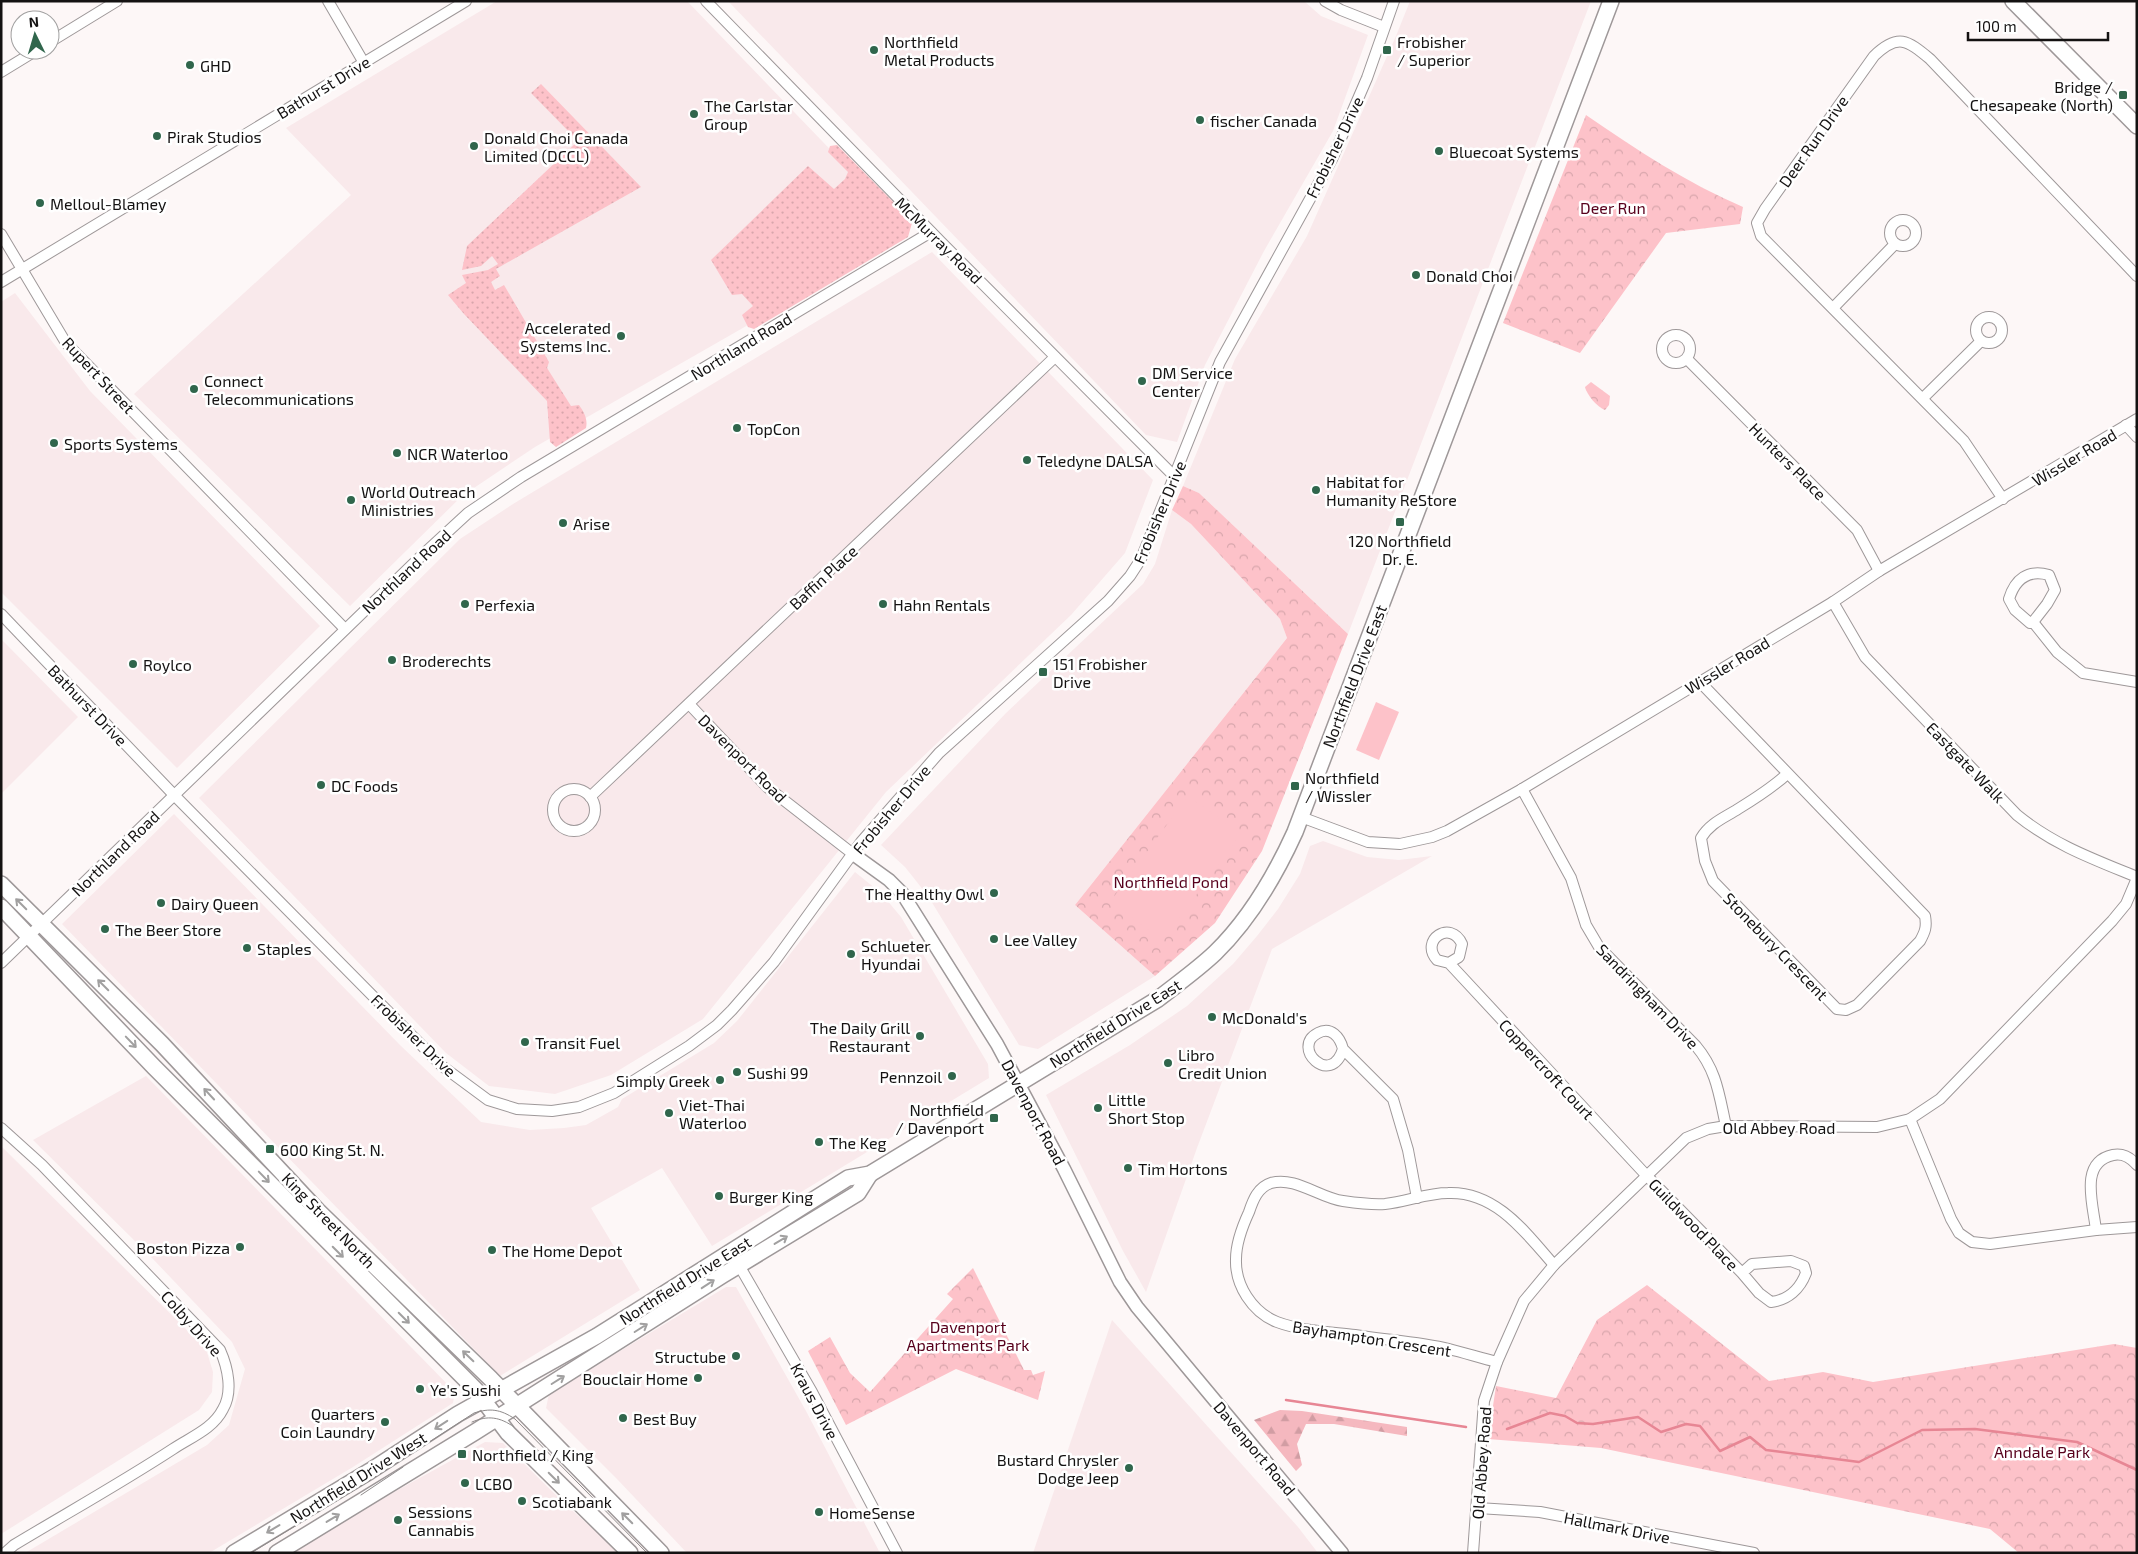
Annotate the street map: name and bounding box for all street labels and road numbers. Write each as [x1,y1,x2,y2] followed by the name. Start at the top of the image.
[273,52,373,122] street label: Bathurst Drive
[1774,92,1852,190] street label: Deer Run Drive
[1301,93,1367,201] street label: Frobisher Drive
[892,193,986,287] street label: McMurray Road
[687,308,795,384] street label: Northland Road
[59,333,139,417] street label: Rupert Street
[1746,419,1830,503] street label: Hunters Place
[2028,424,2120,490] street label: Wissler Road
[1129,457,1189,567] street label: Frobisher Drive
[358,525,454,617] street label: Northland Road
[785,541,861,613] street label: Baffin Place
[1318,602,1390,750] street label: Northfield Drive East
[1681,632,1773,698] street label: Wissler Road
[45,660,131,750] street label: Bathurst Drive
[695,710,791,806] street label: Davenport Road
[1923,718,2009,806] street label: Eastgate Walk
[848,761,934,857] street label: Frobisher Drive
[67,806,163,900] street label: Northland Road
[1720,888,1832,1004] street label: Stonebury Crescent
[1593,940,1703,1052] street label: Sandringham Drive
[1046,975,1184,1071] street label: Northfield Drive East
[368,990,460,1080] street label: Frobisher Drive
[1496,1015,1598,1123] street label: Coppercroft Court
[998,1056,1070,1168] street label: Davenport Road
[1722,1118,1836,1137] street label: Old Abbey Road
[279,1168,379,1272] street label: King Street North
[1645,1174,1743,1274] street label: Guildwood Place
[616,1232,754,1328] street label: Northfield Drive East
[158,1286,226,1360] street label: Colby Drive
[1291,1316,1453,1360] street label: Bayhampton Crescent
[787,1360,843,1442] street label: Kraus Drive
[1210,1397,1300,1499] street label: Davenport Road
[1468,1406,1494,1520] street label: Old Abbey Road
[286,1427,430,1527] street label: Northfield Drive West
[1562,1507,1672,1547] street label: Hallmark Drive

